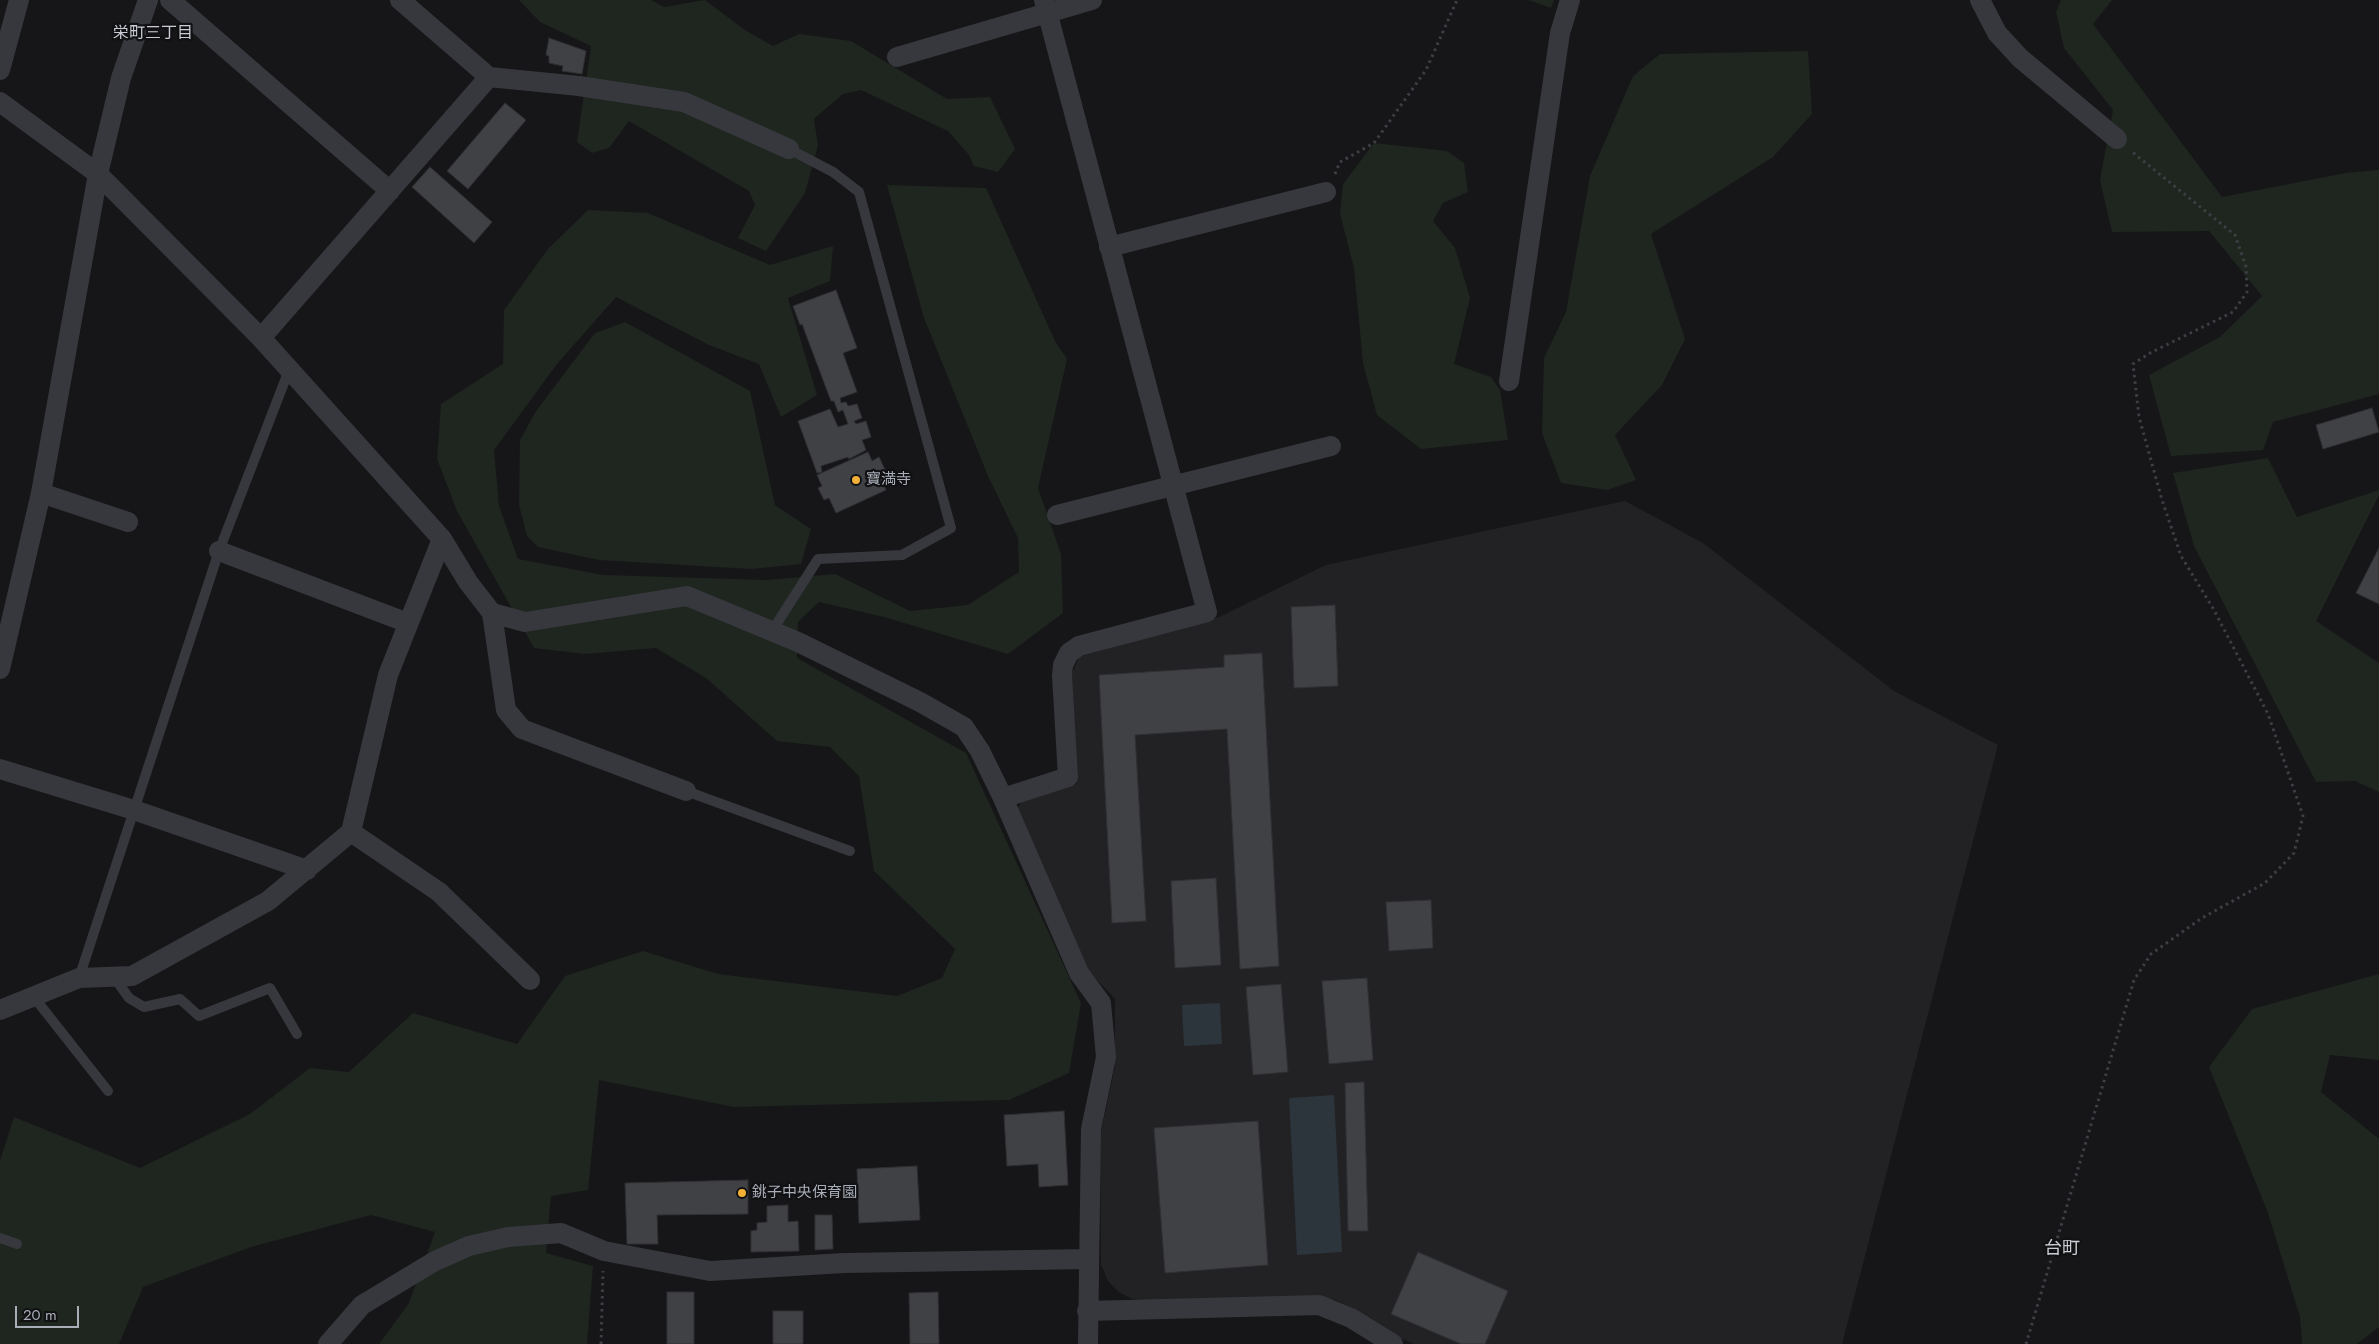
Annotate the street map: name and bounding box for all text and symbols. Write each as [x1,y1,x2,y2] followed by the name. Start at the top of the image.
[113,24,193,44] district label: 栄町三丁目
[866,471,911,489] place label: 寶満寺
[850,474,862,486] marker: 寶満寺
[752,1184,857,1202] place label: 銚子中央保育園
[736,1187,748,1199] marker: 銚子中央保育園
[2044,1239,2080,1261] district label: 台町
[18,1296,81,1328] scale bar
[23,1304,57,1326] text: 20 m

